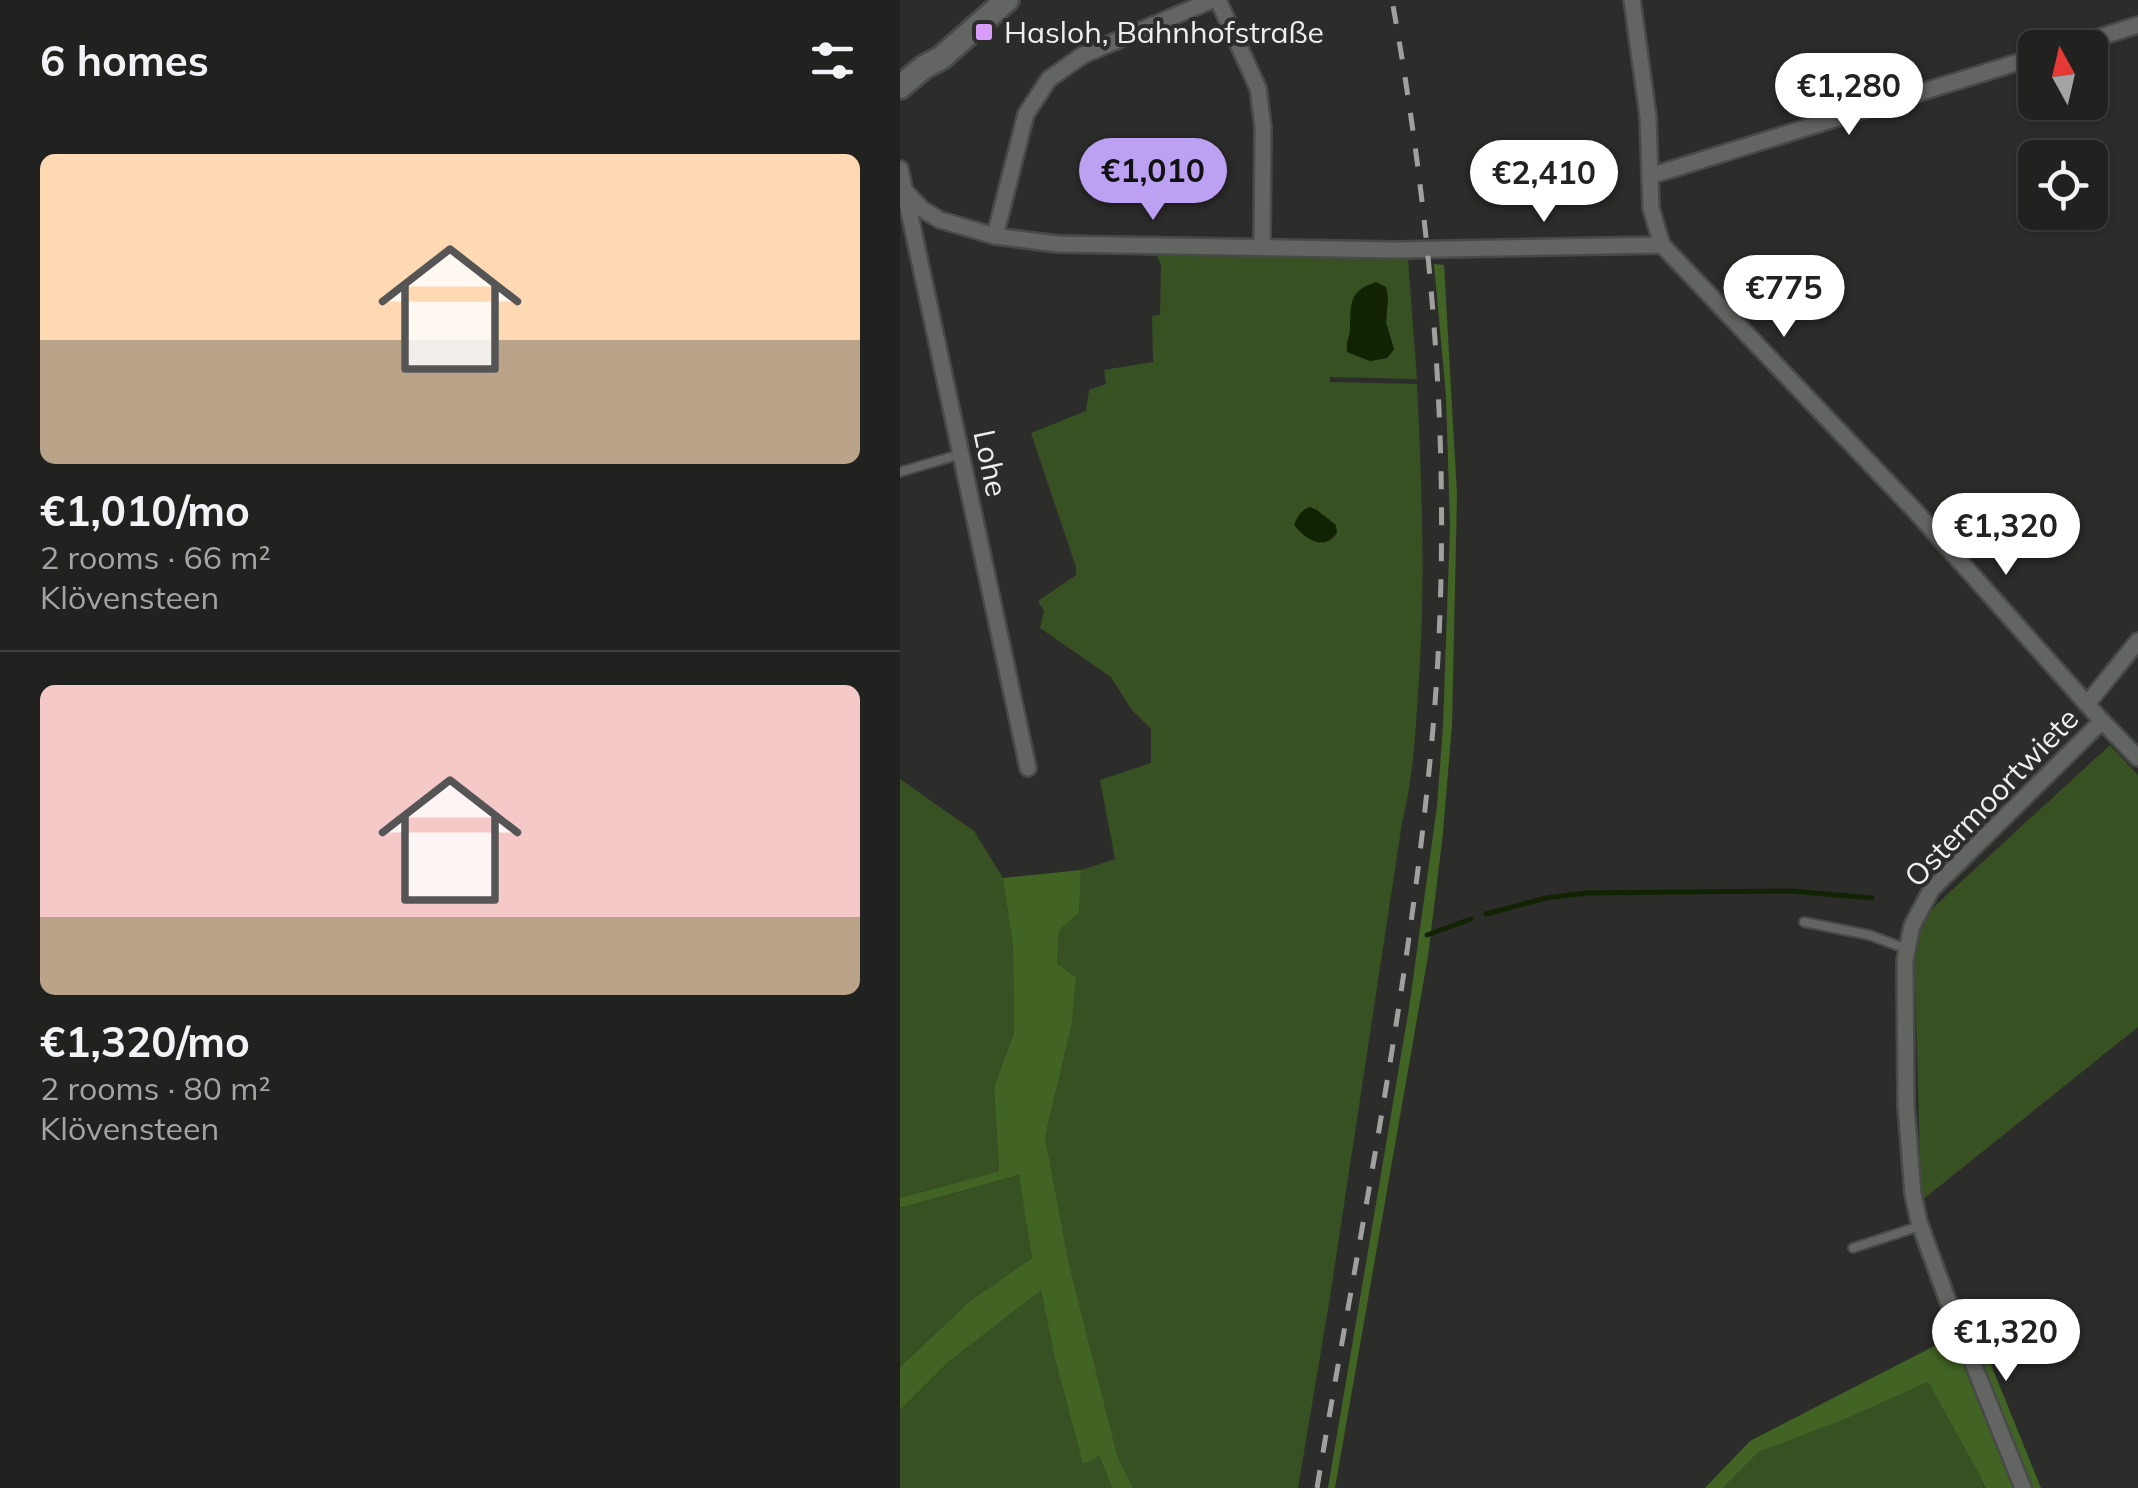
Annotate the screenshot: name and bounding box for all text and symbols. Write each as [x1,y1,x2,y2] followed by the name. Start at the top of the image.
[1004,13,1324,51] place label: Hasloh, Bahnhofstraße
[973,21,995,43] marker: Hasloh, Bahnhofstraße
[2018,30,2108,120] north arrow
[2018,30,2108,230] map controls
[805,33,860,88] icon: filters
[40,34,209,87] text: 6 homes
[1768,53,1930,138] pin: €1,280
[1797,65,1901,105] text: €1,280
[1072,138,1234,223] pin: €1,010
[1463,140,1625,225] pin: €2,410
[2018,140,2108,230] button: locate
[1101,150,1205,190] text: €1,010
[1492,152,1596,192] text: €2,410
[360,219,540,399] icon: home
[1725,255,1843,340] pin: €775
[1746,267,1822,307] text: €775
[965,426,1017,500] street label: Lohe
[40,484,250,537] text: €1,010/mo
[1925,493,2087,578] pin: €1,320
[1954,505,2058,545] text: €1,320
[40,537,271,577] text: 2 rooms · 66 m²
[40,577,219,617] text: Klövensteen
[1896,699,2086,895] street label: Ostermoortwiete
[360,750,540,930] icon: home
[40,1015,250,1068] text: €1,320/mo
[40,1068,271,1108] text: 2 rooms · 80 m²
[40,1108,219,1148] text: Klövensteen
[1925,1299,2087,1384] pin: €1,320
[1954,1311,2058,1351] text: €1,320

